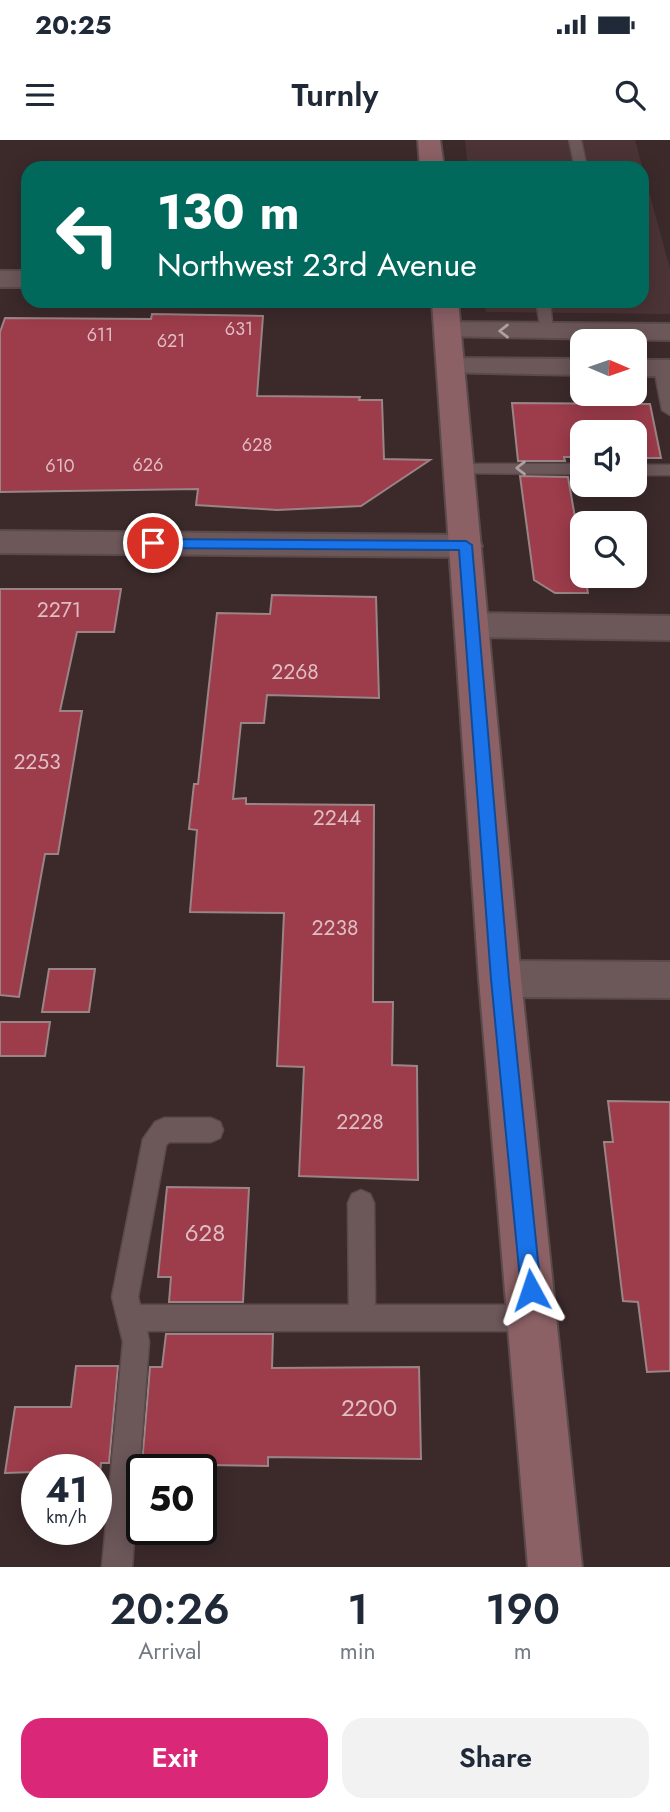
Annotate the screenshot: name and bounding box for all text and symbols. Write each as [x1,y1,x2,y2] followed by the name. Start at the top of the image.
[35,6,111,44] text: 20:25
[292,72,378,118] text: Turnly
[21,76,59,114] icon: menu
[611,76,649,114] icon: search
[157,177,300,247] text: 130 m
[42,189,133,280] icon: left
[157,242,477,288] text: Northwest 23rd Avenue
[225,316,253,342] house number: 631
[87,322,113,348] house number: 611
[498,323,509,338] one-way arrow
[157,328,185,354] house number: 621
[570,329,648,406] north arrow
[570,329,647,588] map controls
[570,420,647,497] button: sound
[242,432,272,458] house number: 628
[133,452,163,478] house number: 626
[45,453,75,479] house number: 610
[515,460,526,476] one-way arrow
[570,511,647,588] button: search
[123,513,183,573] pin
[134,524,172,562] icon: arrive
[37,595,81,625] house number: 2271
[271,657,319,687] house number: 2268
[13,747,61,777] house number: 2253
[313,803,361,833] house number: 2244
[312,913,358,943] house number: 2238
[336,1107,384,1137] house number: 2228
[185,1215,225,1250] house number: 628
[494,1253,568,1327] position arrow
[341,1390,397,1425] house number: 2200
[126,1454,217,1545] speed limit sign: 50
[45,1465,88,1515] text: 41
[46,1504,87,1530] text: km/h
[110,1579,230,1640] text: 20:26
[347,1579,368,1640] text: 1
[486,1579,560,1640] text: 190
[138,1634,202,1668] text: Arrival
[340,1634,376,1668] text: min
[514,1634,532,1668] text: m
[21,1718,328,1798] button: Exit
[342,1718,649,1798] button: Share

